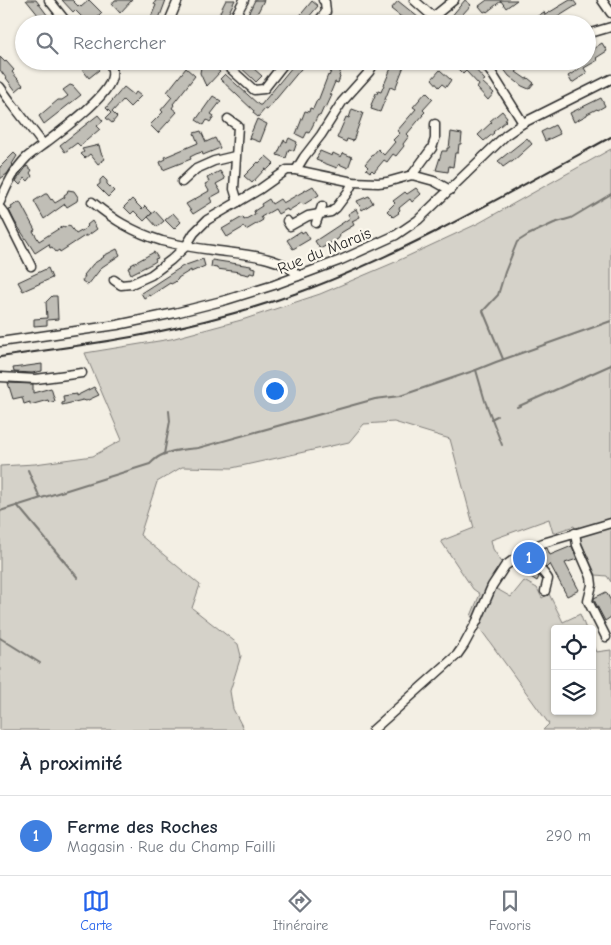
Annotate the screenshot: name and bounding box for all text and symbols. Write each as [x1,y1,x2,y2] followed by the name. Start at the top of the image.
[15,15,596,70] search box
[33,29,61,57] icon: search
[73,32,166,54] text: Rechercher
[275,224,374,278] street label: Rue du Marais
[262,378,288,404] your location
[513,539,545,577] pin: 1
[551,625,596,715] map controls
[551,625,596,670] button: locate
[551,670,596,715] button: layers
[20,751,122,775] text: À proximité
[67,816,218,838] text: Ferme des Roches
[33,827,39,845] text: 1
[546,827,591,845] text: 290 m
[67,838,276,856] text: Magasin · Rue du Champ Failli
[80,887,112,934] tab: Carte
[273,887,328,934] tab: Itinéraire
[489,887,531,934] tab: Favoris

